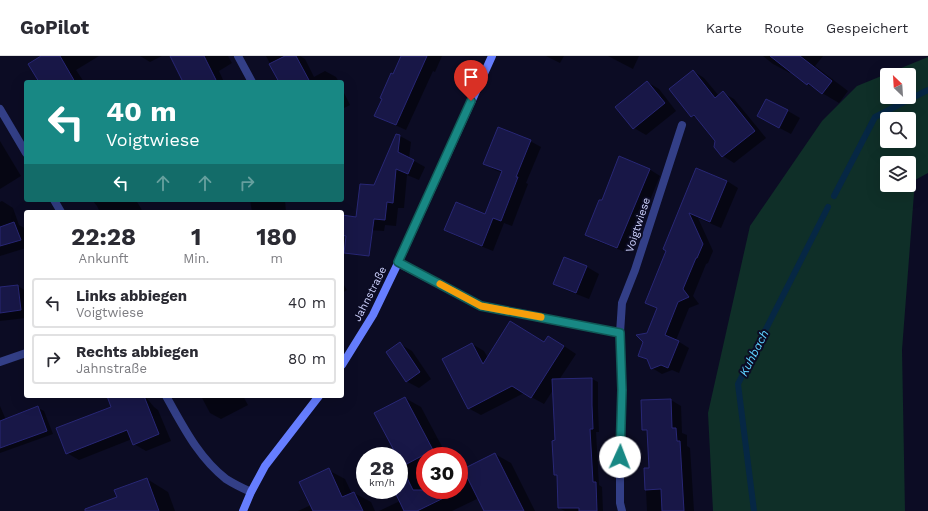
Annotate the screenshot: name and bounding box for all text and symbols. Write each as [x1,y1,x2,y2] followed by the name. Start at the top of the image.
[20,16,89,39] text: GoPilot
[706,20,742,36] text: Karte
[764,20,804,36] text: Route
[826,20,908,36] text: Gespeichert
[454,60,488,101] pin
[460,66,482,88] icon: arrive
[880,68,916,104] north arrow
[880,68,916,192] map controls
[106,95,176,128] text: 40 m
[40,96,92,148] icon: left
[880,112,916,148] button: search
[106,129,200,150] text: Voigtwiese
[880,156,916,192] button: layers
[110,172,132,194] icon: left
[152,172,174,194] icon: ahead
[194,172,216,194] icon: ahead
[236,172,258,194] icon: right
[623,196,653,254] street label: Voigtwiese
[71,223,136,251] text: 22:28
[191,223,201,251] text: 1
[256,223,297,251] text: 180
[79,251,129,266] text: Ankunft
[183,251,209,266] text: Min.
[270,251,283,266] text: m
[351,264,389,324] street label: Jahnstraße
[76,287,187,305] text: Links abbiegen
[42,292,64,314] icon: left
[288,294,326,312] text: 40 m
[76,305,144,320] text: Voigtwiese
[736,327,772,379] water label: Kuhbach
[76,343,198,361] text: Rechts abbiegen
[42,348,64,370] icon: right
[288,350,326,368] text: 80 m
[76,361,147,376] text: Jahnstraße
[599,436,641,478] position arrow
[416,447,468,499] speed limit sign: 30
[370,456,394,480] text: 28
[369,477,395,488] text: km/h

